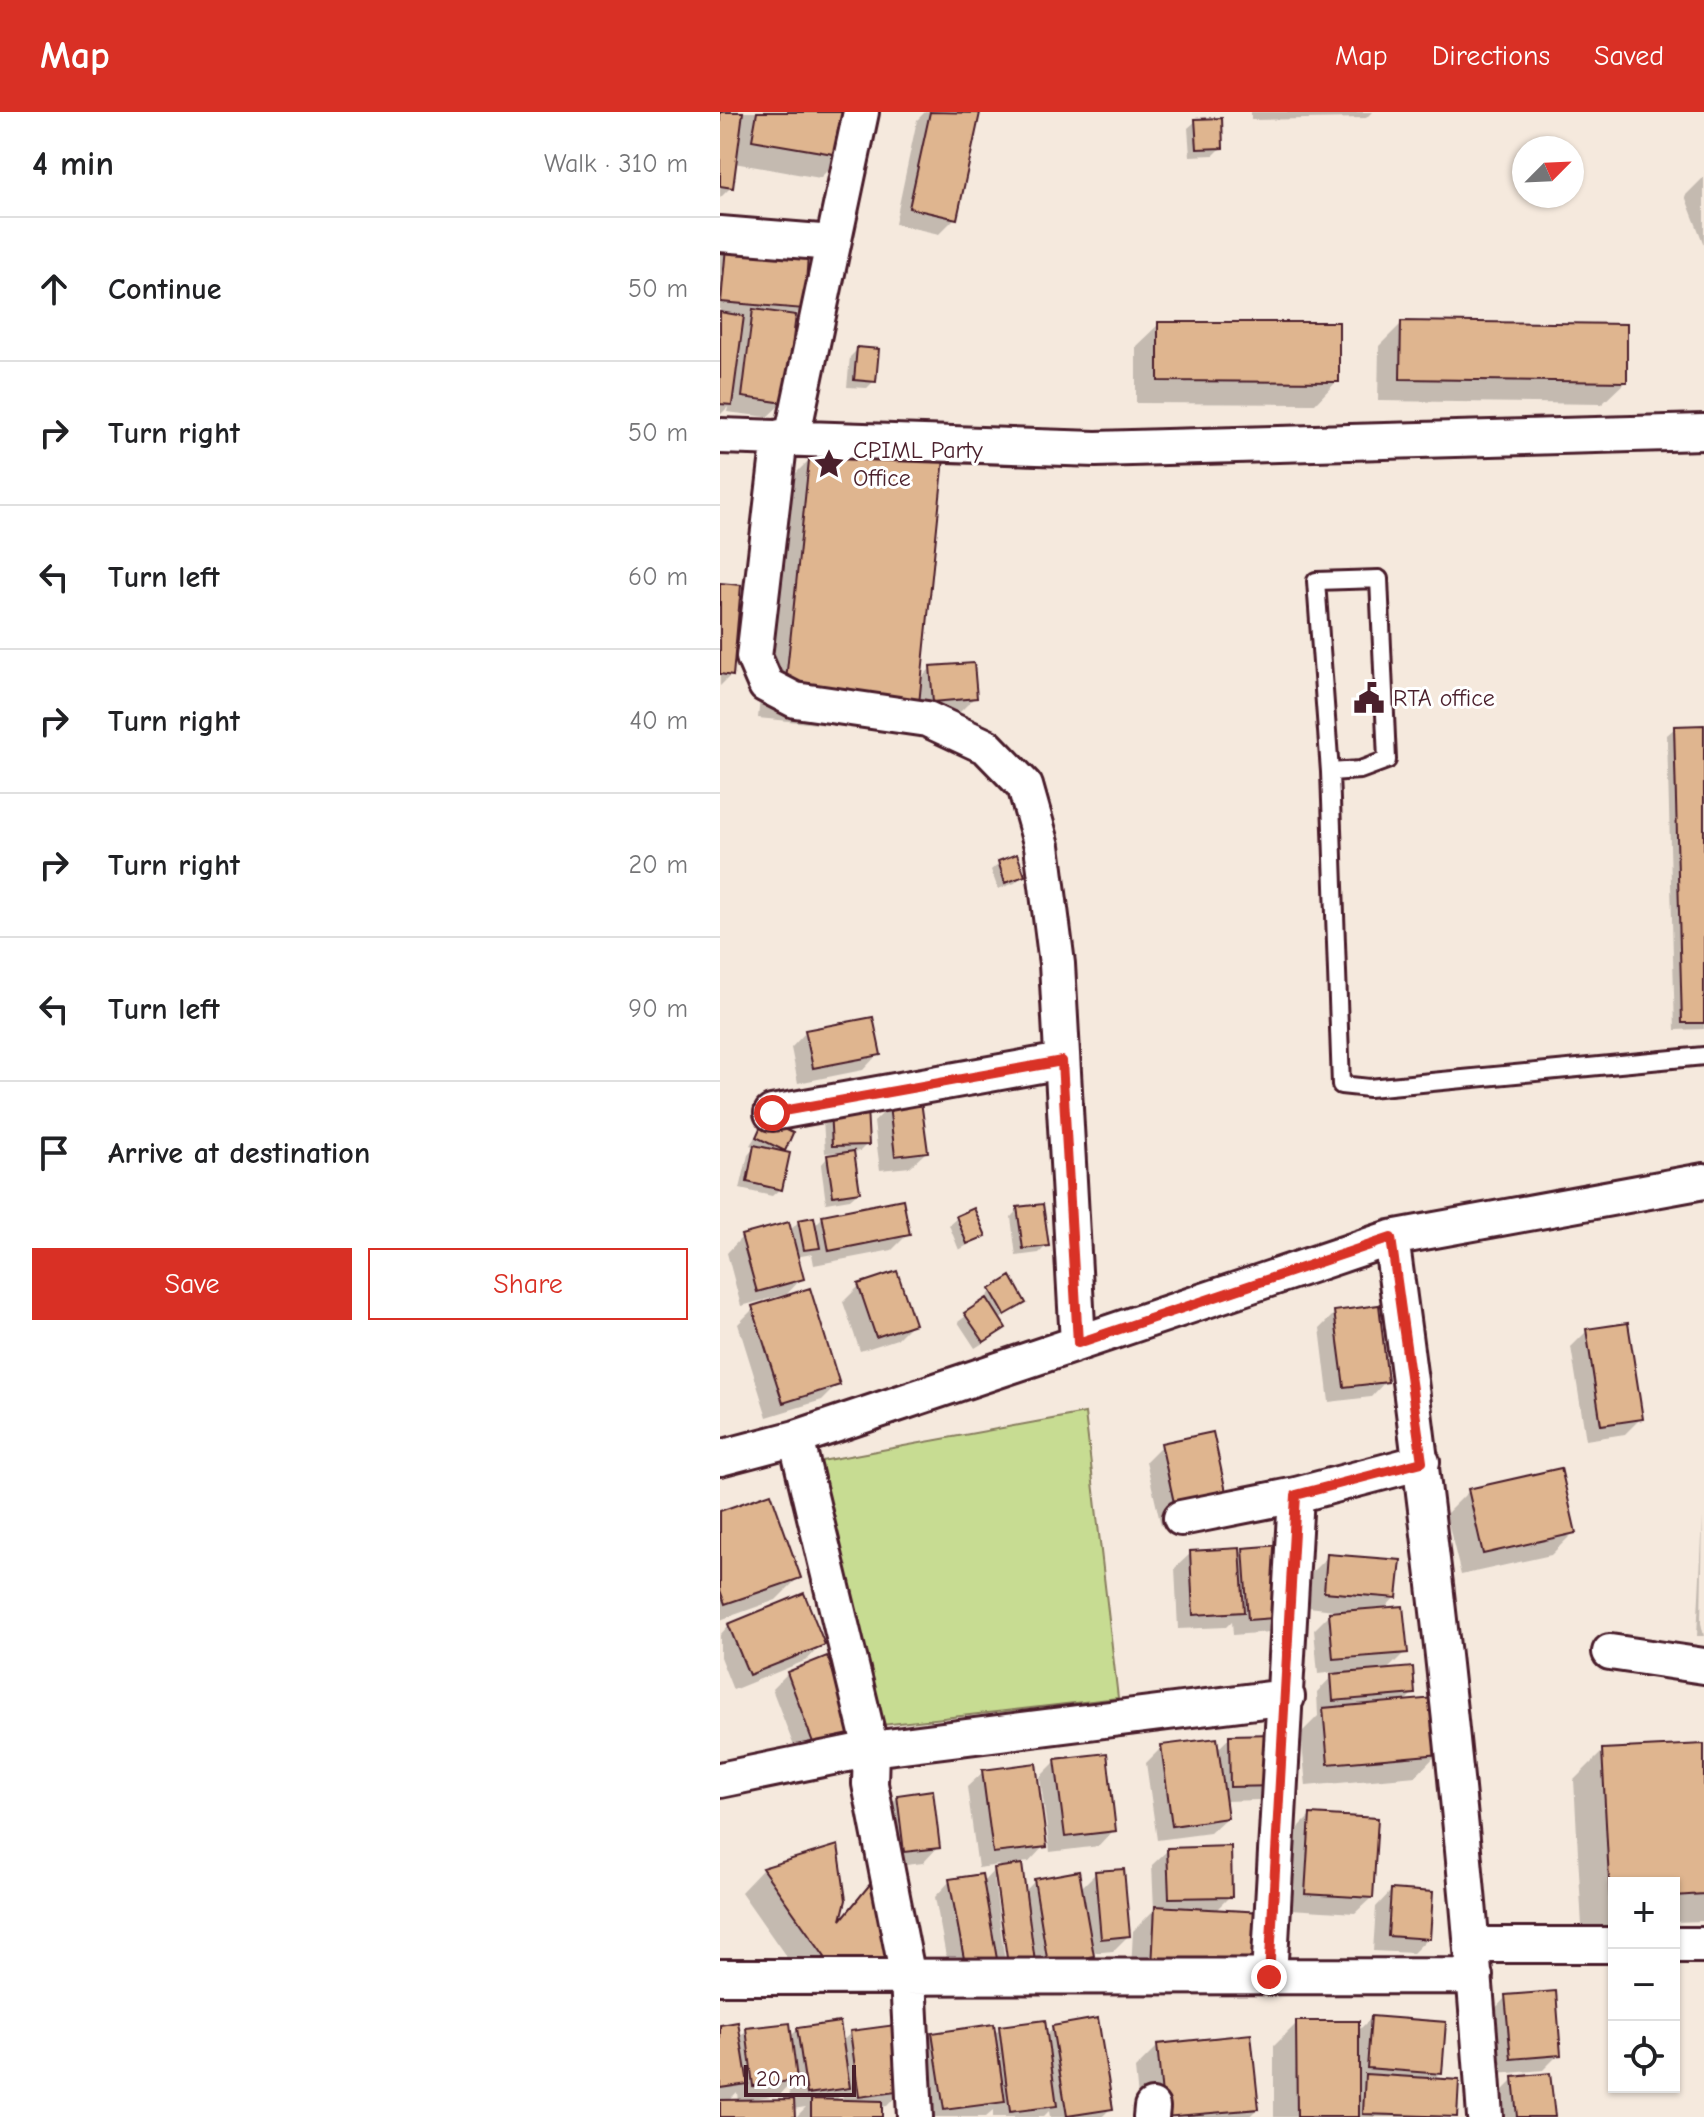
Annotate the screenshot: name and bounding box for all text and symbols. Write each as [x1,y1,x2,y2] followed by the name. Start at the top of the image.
[40,34,110,78] text: Map
[1335,40,1388,72] text: Map
[1432,40,1550,72] text: Directions
[1594,40,1664,72] text: Saved
[1512,136,1584,208] north arrow
[32,144,114,184] text: 4 min
[544,149,688,179] text: Walk · 310 m
[32,267,76,311] icon: ahead
[108,272,222,307] text: Continue
[628,274,688,304] text: 50 m
[32,411,76,455] icon: right
[108,416,240,451] text: Turn right
[628,418,688,448] text: 50 m
[853,436,983,492] place label: CPIML Party Office
[812,447,846,481] place icon: CPIML Party Office
[32,555,76,599] icon: left
[108,560,220,595] text: Turn left
[628,562,688,592] text: 60 m
[1352,681,1386,715] public building icon: RTA office
[1393,684,1495,712] place label: RTA office
[32,699,76,743] icon: right
[108,704,240,739] text: Turn right
[629,706,688,736] text: 40 m
[32,843,76,887] icon: right
[108,848,240,883] text: Turn right
[628,850,688,880] text: 20 m
[32,987,76,1031] icon: left
[108,992,220,1027] text: Turn left
[628,994,688,1024] text: 90 m
[754,1095,790,1131] route start
[32,1131,76,1175] icon: arrive
[108,1136,370,1171] text: Arrive at destination
[32,1248,352,1320] button: Save
[368,1248,688,1320] button: Share
[1608,1877,1680,2093] map controls
[1608,1877,1680,1949] button: +
[1608,1949,1680,2021] button: −
[1251,1959,1287,1995] route end
[1608,2021,1680,2093] button: locate
[744,2061,856,2097] scale bar
[756,2066,806,2092] text: 20 m

